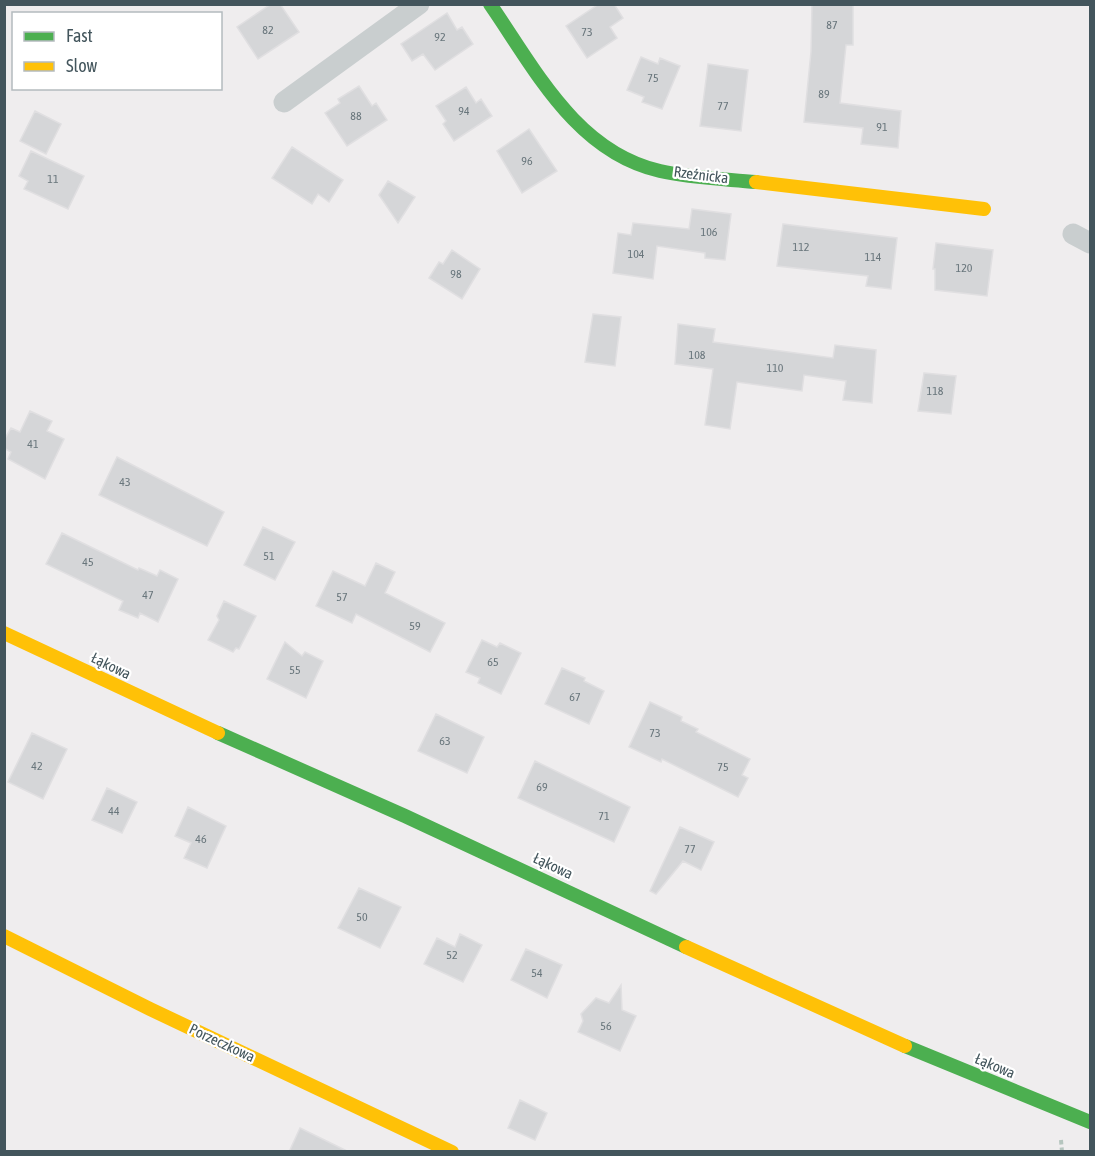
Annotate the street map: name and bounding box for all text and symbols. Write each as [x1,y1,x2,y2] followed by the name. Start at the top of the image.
[12,12,222,90] legend
[826,18,838,32] house number: 87
[262,23,274,37] house number: 82
[66,25,93,46] text: Fast
[581,25,593,39] house number: 73
[434,30,446,44] house number: 92
[66,55,97,76] text: Slow
[647,71,659,85] house number: 75
[818,87,830,101] house number: 89
[717,99,729,113] house number: 77
[458,104,470,118] house number: 94
[350,109,362,123] house number: 88
[876,120,888,134] house number: 91
[521,154,533,168] house number: 96
[673,163,729,186] street label: Rzeźnicka
[47,172,59,186] house number: 11
[701,225,718,239] house number: 106
[793,240,809,254] house number: 112
[628,247,645,261] house number: 104
[865,250,882,264] house number: 114
[956,261,973,275] house number: 120
[450,267,462,281] house number: 98
[689,348,706,362] house number: 108
[767,361,784,375] house number: 110
[927,384,944,398] house number: 118
[27,437,39,451] house number: 41
[119,475,131,489] house number: 43
[263,549,275,563] house number: 51
[82,555,94,569] house number: 45
[142,588,154,602] house number: 47
[336,590,348,604] house number: 57
[409,619,421,633] house number: 59
[89,649,134,682] street label: Łąkowa
[487,655,499,669] house number: 65
[289,663,301,677] house number: 55
[569,690,581,704] house number: 67
[649,726,661,740] house number: 73
[439,734,451,748] house number: 63
[31,759,43,773] house number: 42
[717,760,729,774] house number: 75
[536,780,548,794] house number: 69
[108,804,120,818] house number: 44
[598,809,610,823] house number: 71
[195,832,207,846] house number: 46
[684,842,696,856] house number: 77
[531,849,576,882] street label: Łąkowa
[356,910,368,924] house number: 50
[446,948,458,962] house number: 52
[531,966,543,980] house number: 54
[600,1019,612,1033] house number: 56
[187,1020,258,1065] street label: Porzeczkowa
[973,1050,1018,1082] street label: Łąkowa

